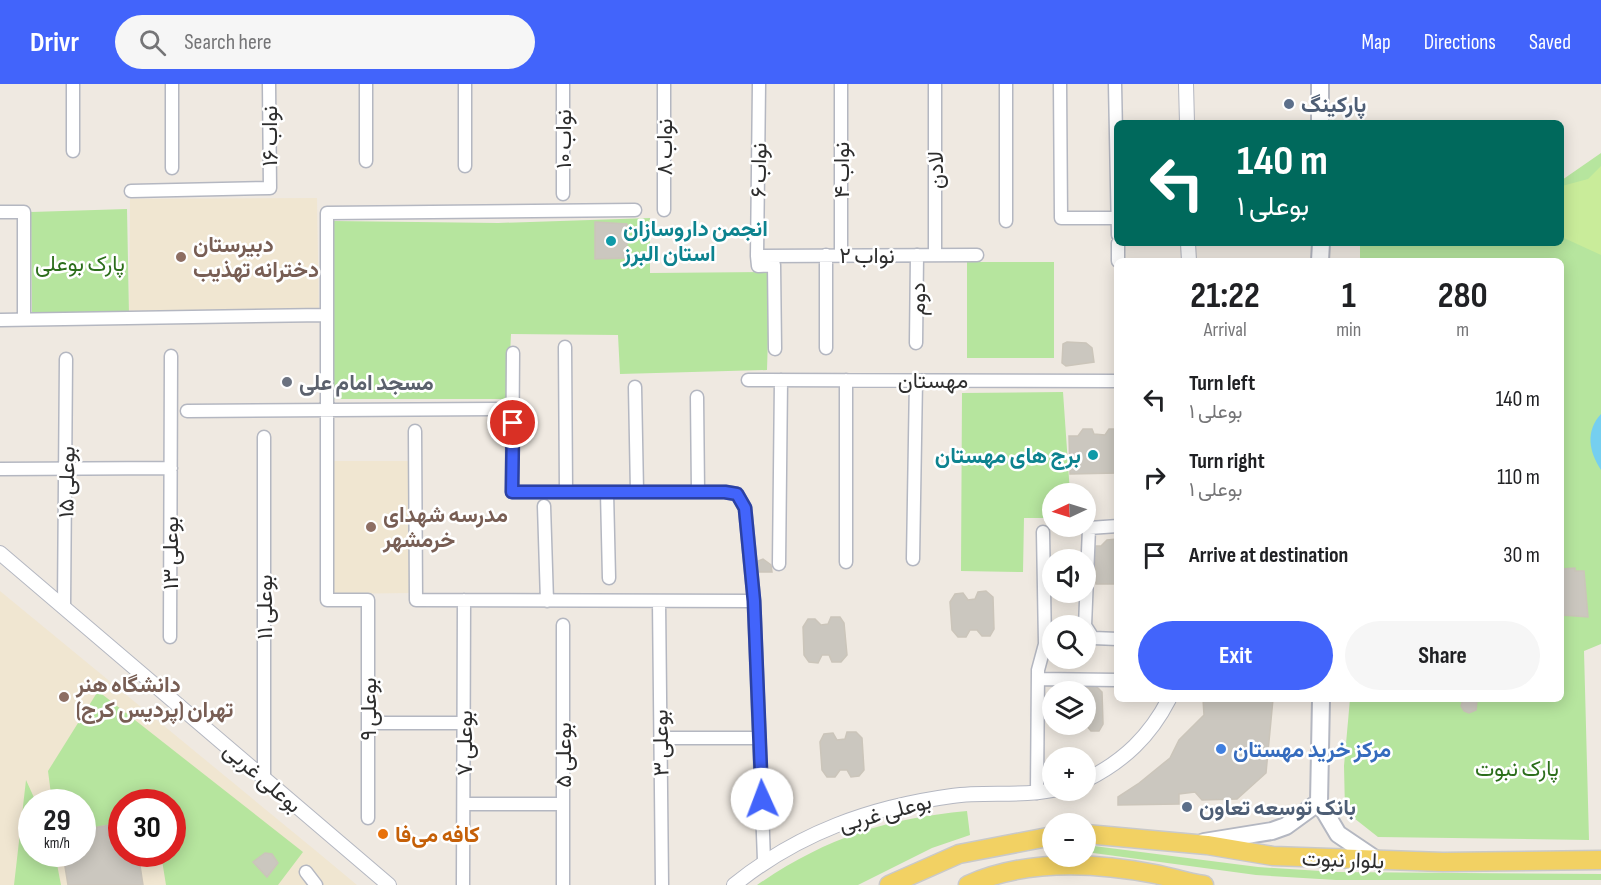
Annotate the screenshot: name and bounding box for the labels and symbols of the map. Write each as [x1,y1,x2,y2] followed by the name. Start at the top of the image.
[1301,92,1366,120] place label: پارکینگ
[1282,97,1296,111] marker: پارکینگ
[257,106,284,166] street label: نواب ۱۶
[551,109,578,169] street label: نواب ۱۰
[652,119,679,175] street label: نواب ۸
[746,142,773,198] street label: نواب ۶
[829,142,856,198] street label: نواب ۴
[923,151,950,189] street label: لادن
[622,216,768,268] place label: انجمن داروسازان استان البرز
[193,232,319,284] place label: دبیرستان دخترانه تهذیب
[604,234,618,248] marker: انجمن داروسازان استان البرز
[839,243,895,270] street label: نواب ۲
[174,250,188,264] marker: دبیرستان دخترانه تهذیب
[35,251,125,278] park label: پارک بوعلی
[905,282,932,316] street label: دوم
[898,368,968,395] street label: مهستان
[299,370,434,397] place label: مسجد امام علی
[280,375,294,389] marker: مسجد امام علی
[487,397,538,448] pin
[935,443,1081,470] place label: برج های مهستان
[53,446,82,518] street label: بوعلی ۱۵
[1086,448,1100,462] marker: برج های مهستان
[1042,483,1096,537] north arrow
[382,502,508,554] place label: مدرسه شهدای خرمشهر
[158,516,185,590] street label: بوعلی ۱۳
[364,520,378,534] marker: مدرسه شهدای خرمشهر
[252,574,279,640] street label: بوعلی ۱۱
[75,672,233,725] place label: دانشگاه هنر تهران (پردیس کرج)
[356,677,383,741] street label: بوعلی ۹
[57,690,71,704] marker: دانشگاه هنر تهران (پردیس کرج)
[647,709,676,777] street label: بوعلی ۳
[452,710,479,776] street label: بوعلی ۷
[551,722,578,788] street label: بوعلی ۵
[217,737,307,819] street label: بوعلی غربی
[1233,737,1391,764] place label: مرکز خرید مهستان
[1214,742,1228,756] marker: مرکز خرید مهستان
[1475,756,1559,783] park label: پارک نبوت
[730,767,794,831] position arrow
[836,788,935,839] street label: بوعلی غربی
[108,789,186,867] speed limit sign: 30
[1199,795,1356,822] place label: بانک توسعه تعاون
[1180,800,1194,814] marker: بانک توسعه تعاون
[395,822,480,849] place label: کافه می‌فا
[376,827,390,841] marker: کافه می‌فا
[1301,846,1385,875] street label: بلوار نبوت

